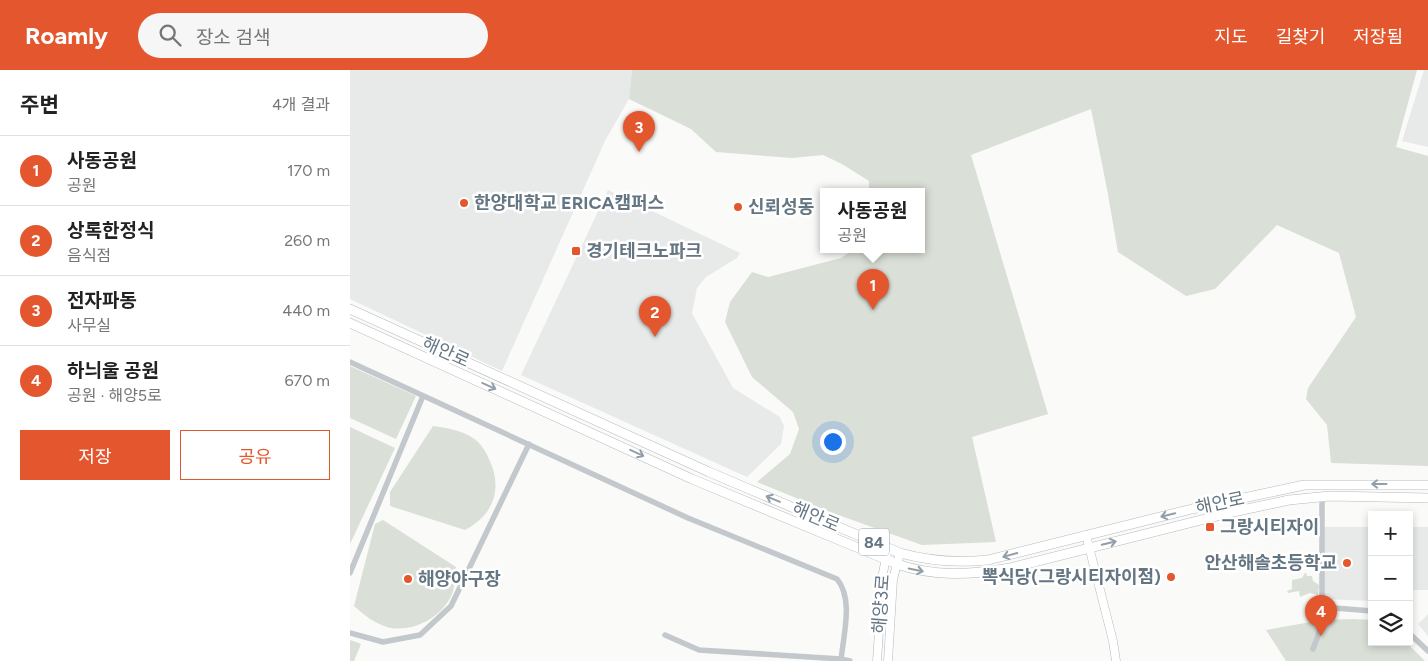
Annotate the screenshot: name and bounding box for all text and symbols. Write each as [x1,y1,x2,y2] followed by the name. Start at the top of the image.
[138,13,488,58] search box
[25,21,108,50] text: Roamly
[156,21,184,49] icon: search
[196,26,271,49] text: 장소 검색
[1215,26,1248,48] text: 지도
[1276,26,1325,48] text: 길찾기
[1353,26,1403,48] text: 저장됨
[20,92,59,117] text: 주변
[272,95,330,114] text: 4개 결과
[623,111,655,152] pin: 3
[67,149,137,172] text: 사동공원
[33,161,39,180] text: 1
[287,161,330,180] text: 170 m
[67,176,96,195] text: 공원
[820,188,925,253] popup
[474,192,664,214] place label: 한양대학교 ERICA캠퍼스
[748,196,814,218] place label: 신뢰성동
[458,197,470,209] marker: 한양대학교 ERICA캠퍼스
[838,199,907,222] text: 사동공원
[732,201,744,213] marker: 신뢰성동
[67,219,154,242] text: 상록한정식
[838,226,867,245] text: 공원
[31,231,41,250] text: 2
[284,231,330,250] text: 260 m
[586,240,702,262] place label: 경기테크노파크
[570,245,582,257] marker: 경기테크노파크
[67,246,111,265] text: 음식점
[857,269,889,310] pin: 1
[67,289,137,312] text: 전자파동
[639,296,671,337] pin: 2
[32,301,40,320] text: 3
[282,301,330,320] text: 440 m
[67,316,111,335] text: 사무실
[419,332,473,372] street label: 해안로
[67,359,159,382] text: 하늬울 공원
[31,371,41,390] text: 4
[285,371,330,390] text: 670 m
[481,381,496,391] one-way arrow
[67,386,162,405] text: 공원 · 해양5로
[820,429,846,455] your location
[20,430,170,480] button: 저장
[180,430,330,480] button: 공유
[629,449,644,459] one-way arrow
[1372,479,1388,489] one-way arrow
[1193,487,1247,519] street label: 해안로
[766,493,781,503] one-way arrow
[789,497,843,537] street label: 해안로
[1160,511,1176,520] one-way arrow
[1368,511,1413,646] map controls
[1368,511,1413,556] button: +
[1220,516,1319,538] place label: 그랑시티자이
[1204,521,1216,533] marker: 그랑시티자이
[859,528,889,556] road number: 84
[1101,538,1117,547] one-way arrow
[1002,550,1018,560] one-way arrow
[1205,552,1337,574] place label: 안산해솔초등학교
[1368,556,1413,601] button: −
[1341,557,1353,569] marker: 안산해솔초등학교
[907,566,923,575] one-way arrow
[982,566,1161,588] place label: 뽁식당(그랑시티자이점)
[418,568,501,590] place label: 해양야구장
[1165,571,1177,583] marker: 뽁식당(그랑시티자이점)
[402,573,414,585] marker: 해양야구장
[868,574,894,634] street label: 해양3로
[1305,595,1337,636] pin: 4
[1368,601,1413,646] button: layers

